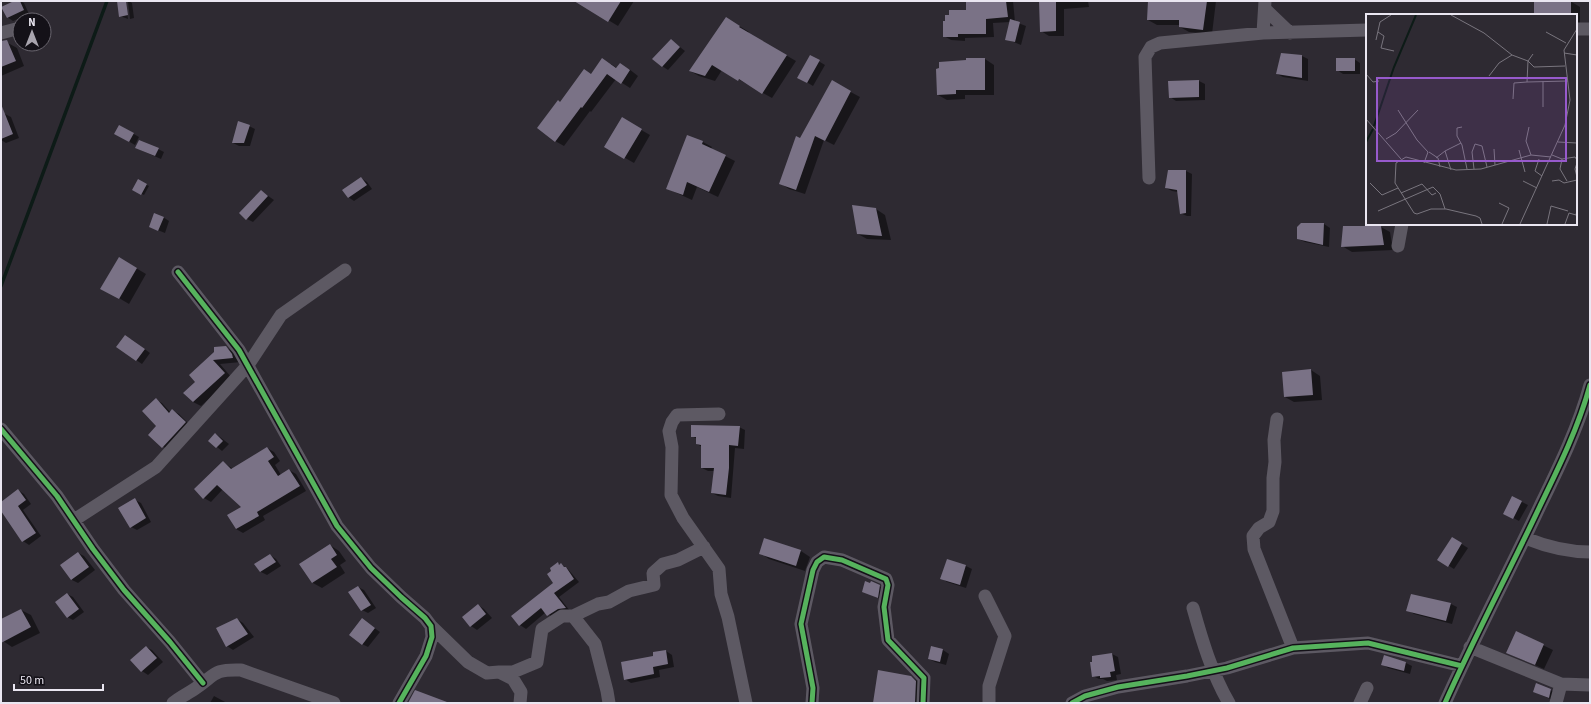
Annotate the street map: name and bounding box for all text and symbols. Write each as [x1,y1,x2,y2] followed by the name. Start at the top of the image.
[12,12,52,52] north arrow
[1366,14,1577,225] inset map
[28,15,36,30] text: N
[14,666,103,692] scale bar
[20,672,44,689] text: 50 m

